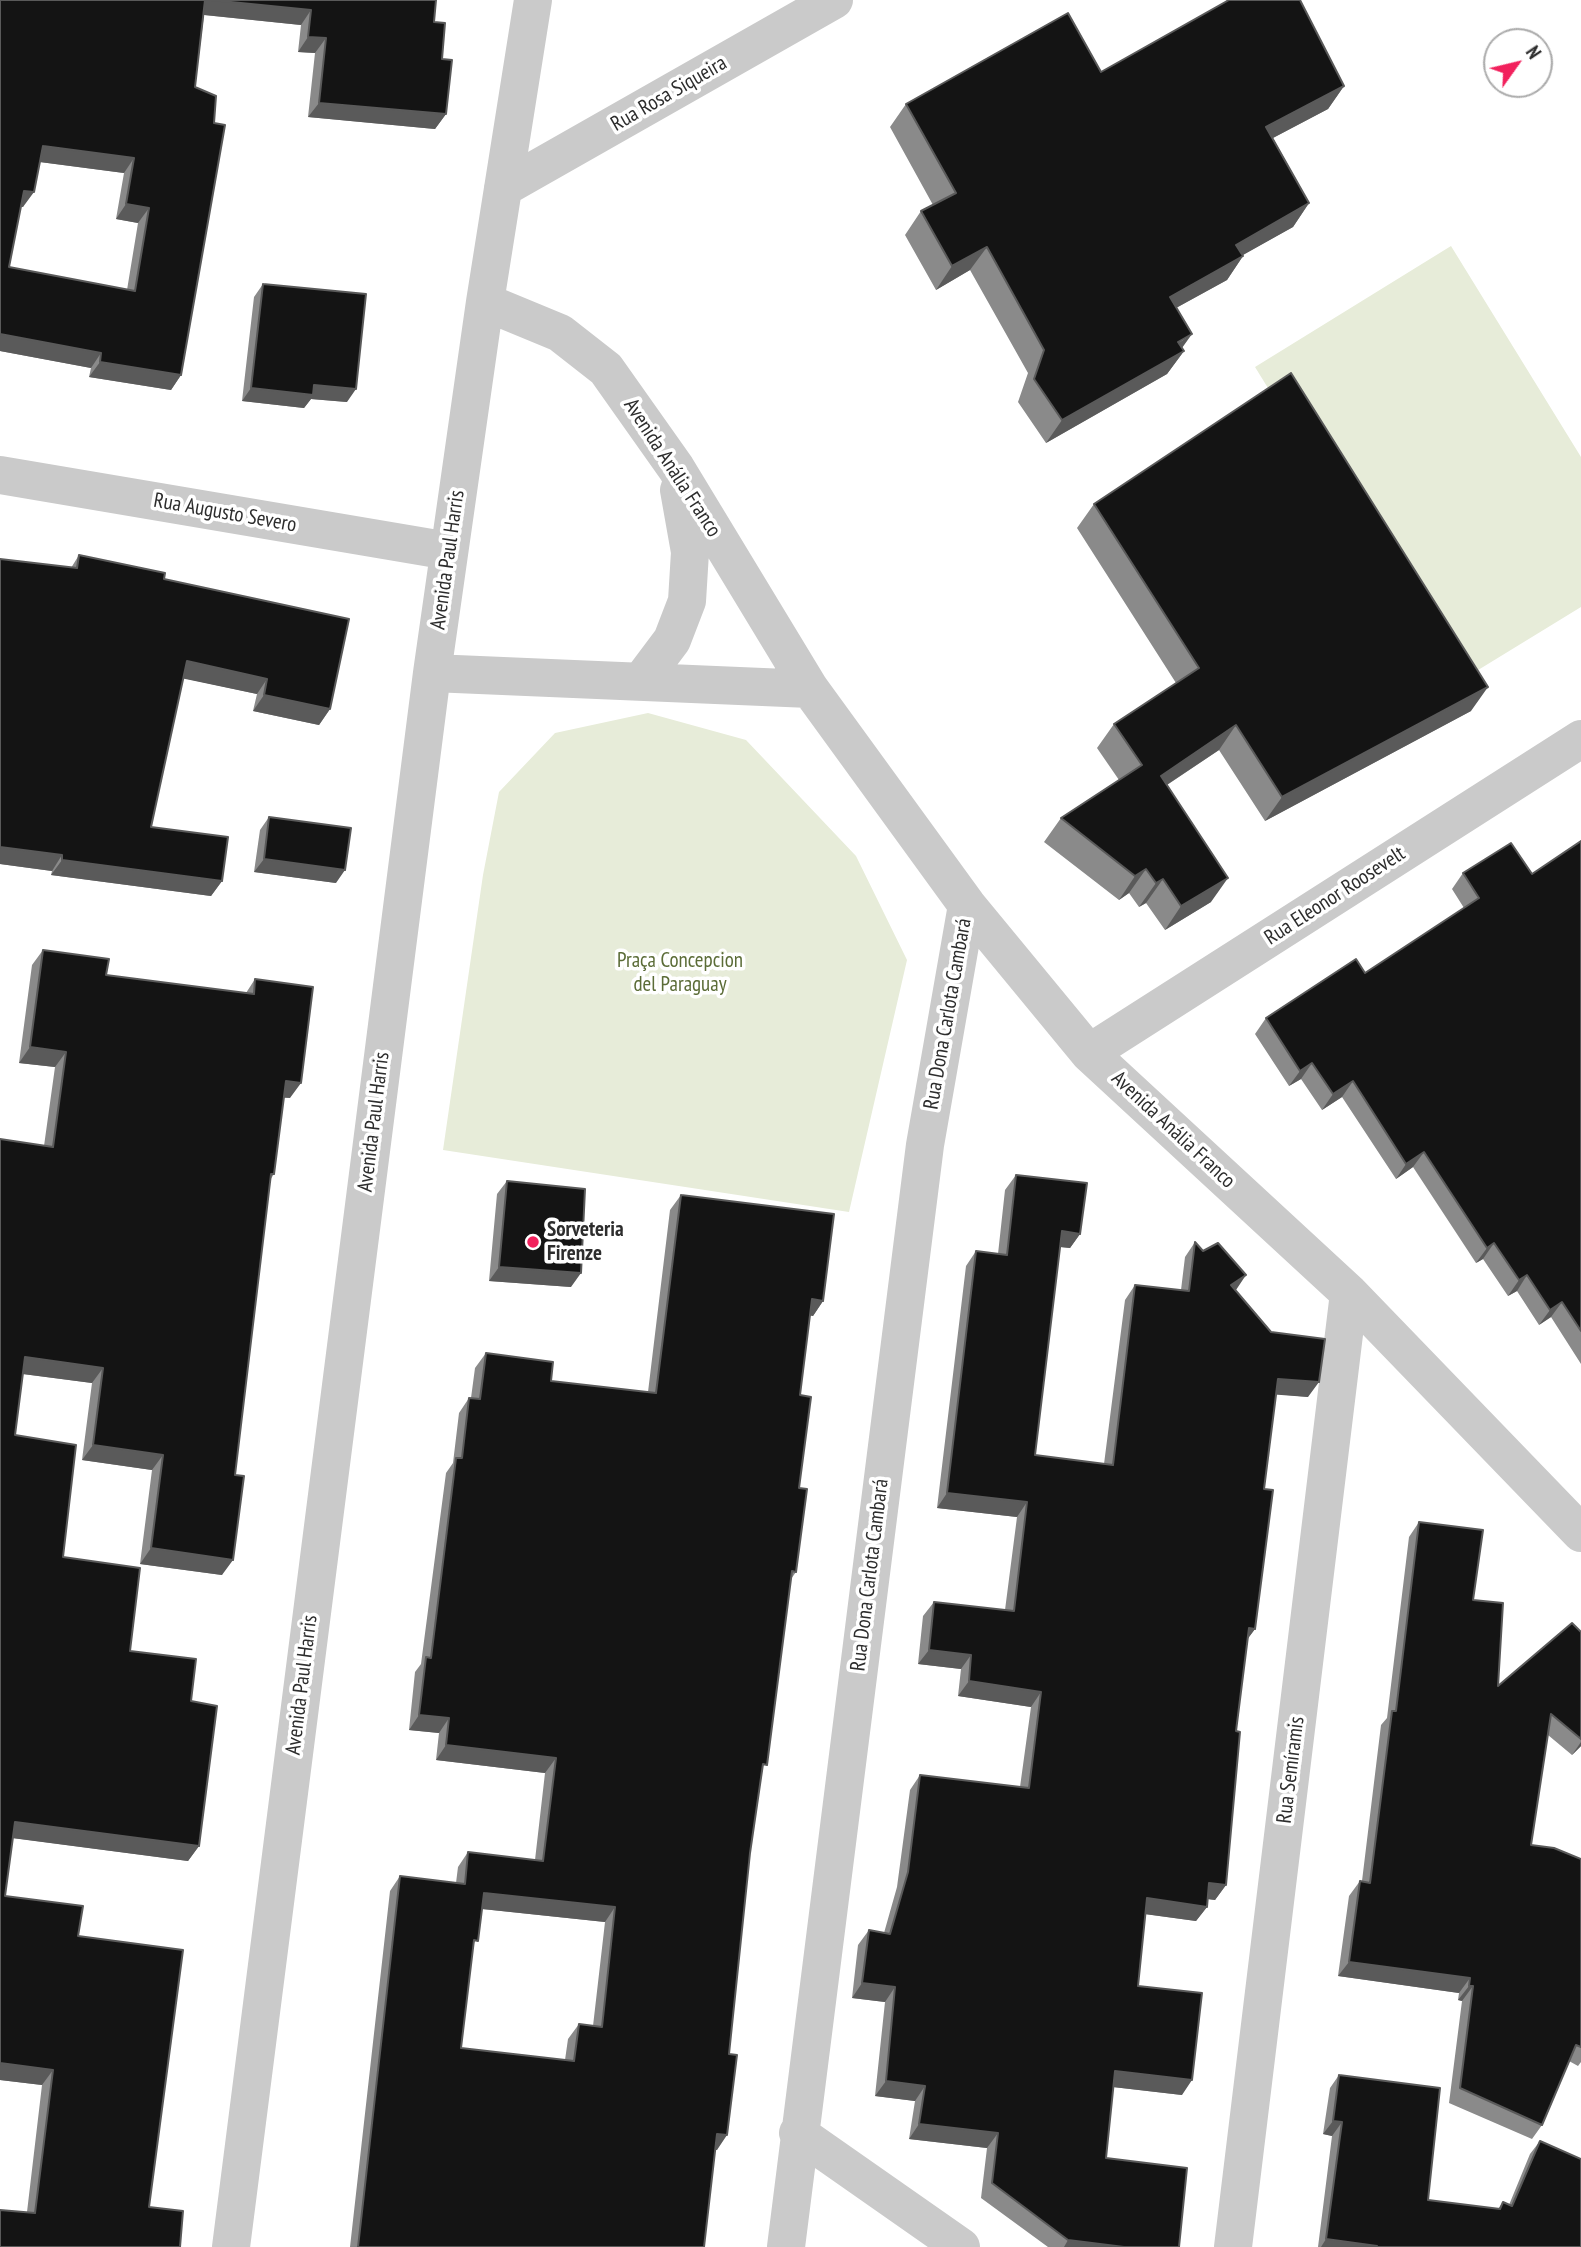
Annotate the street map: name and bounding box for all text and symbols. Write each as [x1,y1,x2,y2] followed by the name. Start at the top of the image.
[1483,28,1553,98] north arrow
[1521,41,1547,63] text: N
[607,51,731,137] street label: Rua Rosa Siqueira
[618,394,726,542] street label: Avenida Anália Franco
[152,488,298,538] street label: Rua Augusto Severo
[426,489,470,631] street label: Avenida Paul Harris
[1260,841,1410,951] street label: Rua Eleonor Roosevelt
[919,917,977,1111] street label: Rua Dona Carlota Cambará
[617,948,743,998] park label: Praça Concepcion del Paraguay
[353,1051,395,1193] street label: Avenida Paul Harris
[1106,1066,1240,1194] street label: Avenida Anália Franco
[547,1217,624,1267] place label: Sorveteria Firenze
[525,1234,541,1250] marker: Sorveteria Firenze
[846,1477,894,1673] street label: Rua Dona Carlota Cambará
[281,1614,323,1756] street label: Avenida Paul Harris
[1272,1715,1310,1825] street label: Rua Semíramis

